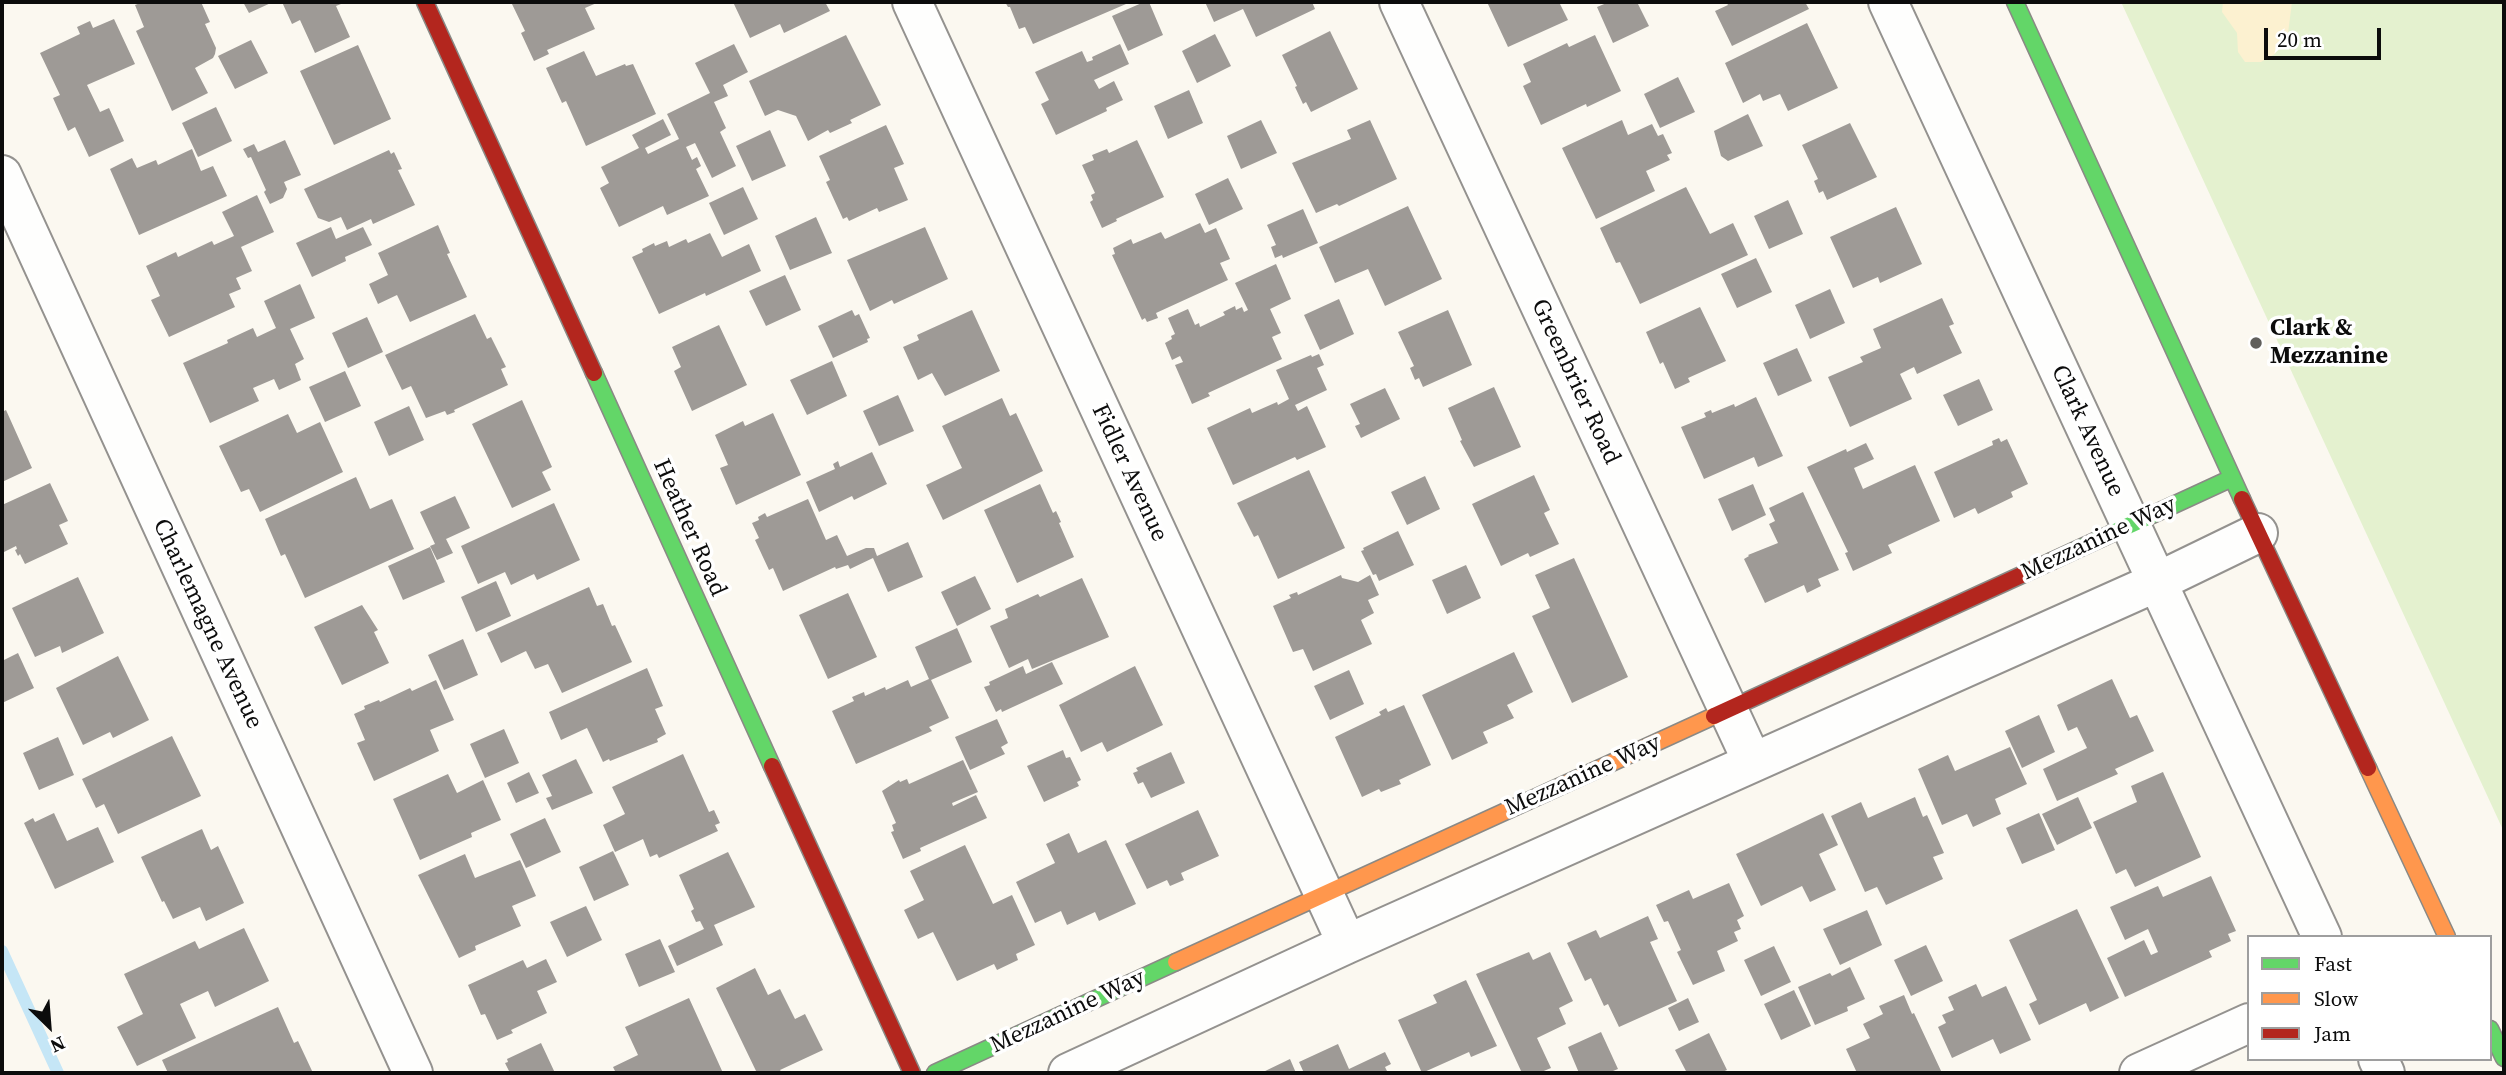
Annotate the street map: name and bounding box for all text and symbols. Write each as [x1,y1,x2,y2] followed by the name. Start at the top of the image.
[2268,14,2385,58] scale bar
[2277,25,2322,54] text: 20 m
[1524,295,1626,469] street label: Greenbrier Road
[2270,315,2388,371] place label: Clark & Mezzanine
[2248,335,2264,351] marker: Clark & Mezzanine
[2044,361,2130,501] street label: Clark Avenue
[1085,400,1173,546] street label: Fidler Avenue
[646,455,732,601] street label: Heather Road
[2017,491,2181,587] street label: Mezzanine Way
[146,515,268,733] street label: Charlemagne Avenue
[1501,729,1665,823] street label: Mezzanine Way
[2247,935,2492,1061] legend
[2314,949,2352,978] text: Fast
[986,964,1150,1060] street label: Mezzanine Way
[2314,984,2358,1013] text: Slow
[14,991,84,1061] north arrow
[2314,1019,2351,1048] text: Jam
[46,1030,70,1060] text: N

